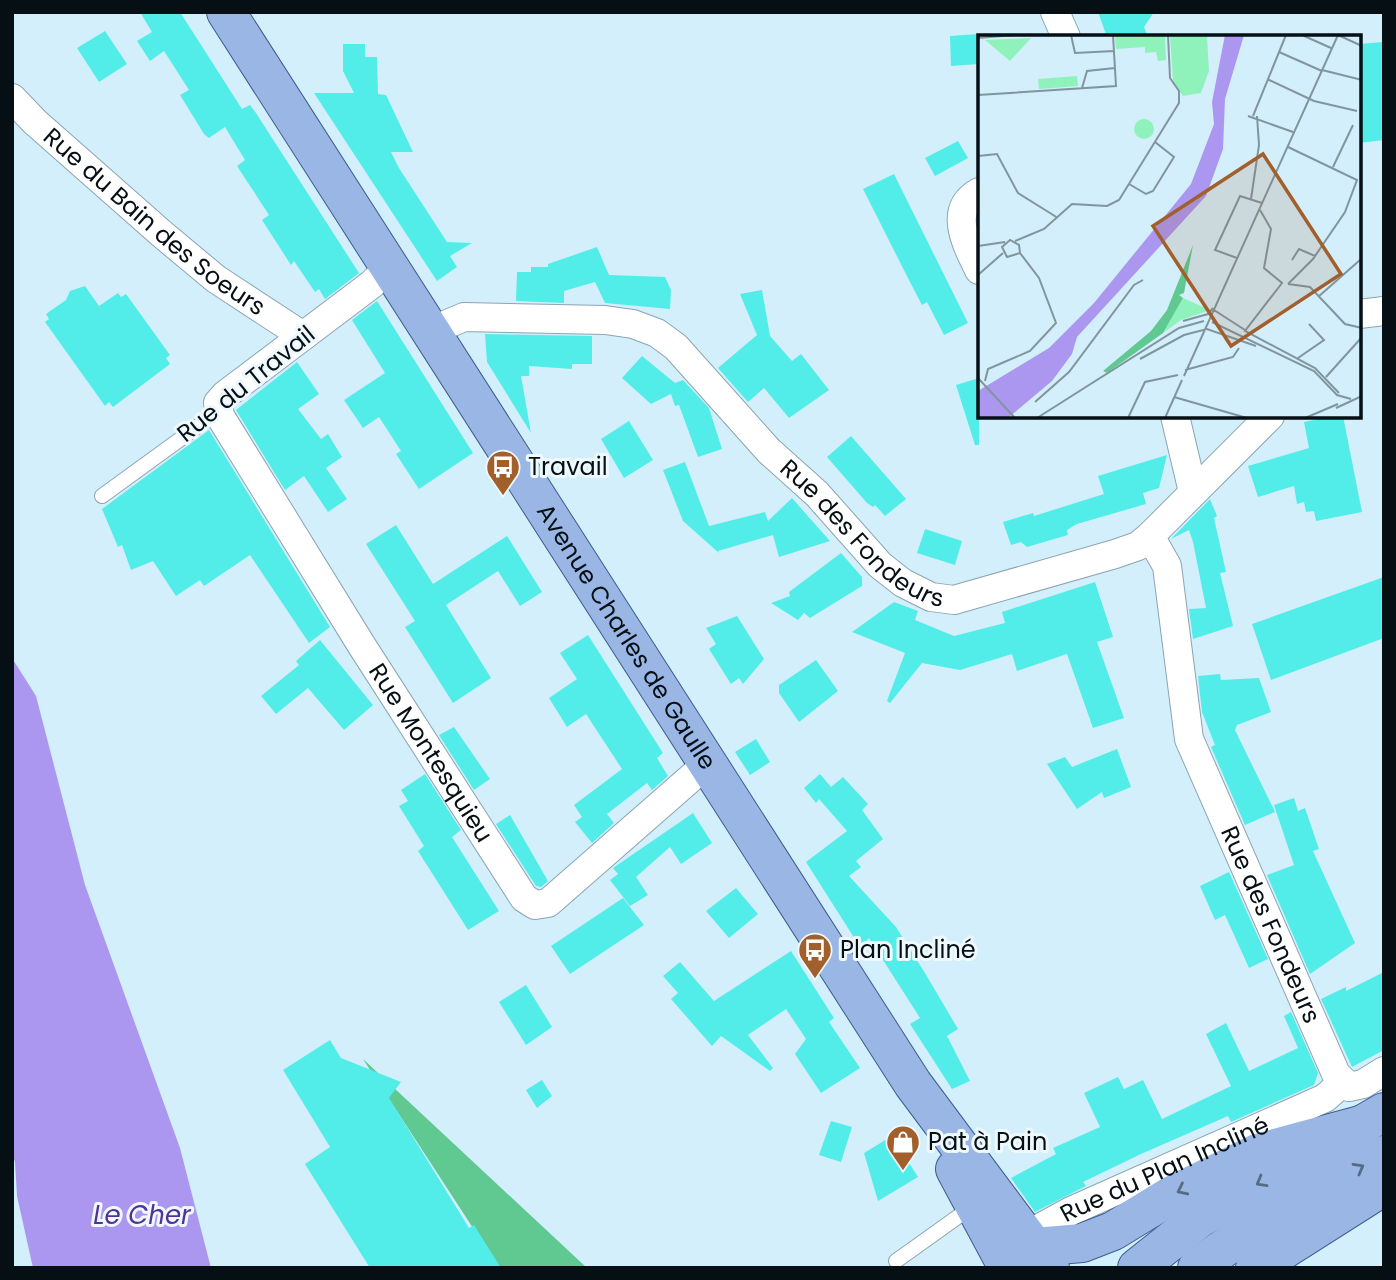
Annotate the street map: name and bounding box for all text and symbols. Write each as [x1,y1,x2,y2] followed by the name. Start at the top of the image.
[978,35,1361,418] inset map
[37,120,272,323] street label: Rue du Bain des Soeurs
[170,318,322,450] street label: Rue du Travail
[484,448,522,497] bus stop icon: Travail
[528,450,608,483] place label: Travail
[773,452,945,614] street label: Rue des Fondeurs
[529,497,724,776] street label: Avenue Charles de Gaulle
[361,657,501,848] street label: Rue Montesquieu
[1213,821,1329,1028] street label: Rue des Fondeurs
[796,931,834,980] bus stop icon: Plan Incliné
[840,933,976,966] place label: Plan Incliné
[1054,1108,1274,1230] street label: Rue du Plan Incliné
[884,1123,922,1172] shop icon: Pat à Pain
[928,1125,1047,1158] place label: Pat à Pain
[1352,1163,1365,1176] one-way arrow
[1255,1174,1268,1187] one-way arrow
[1177,1182,1189,1196] one-way arrow
[93,1197,192,1233] water label: Le Cher

